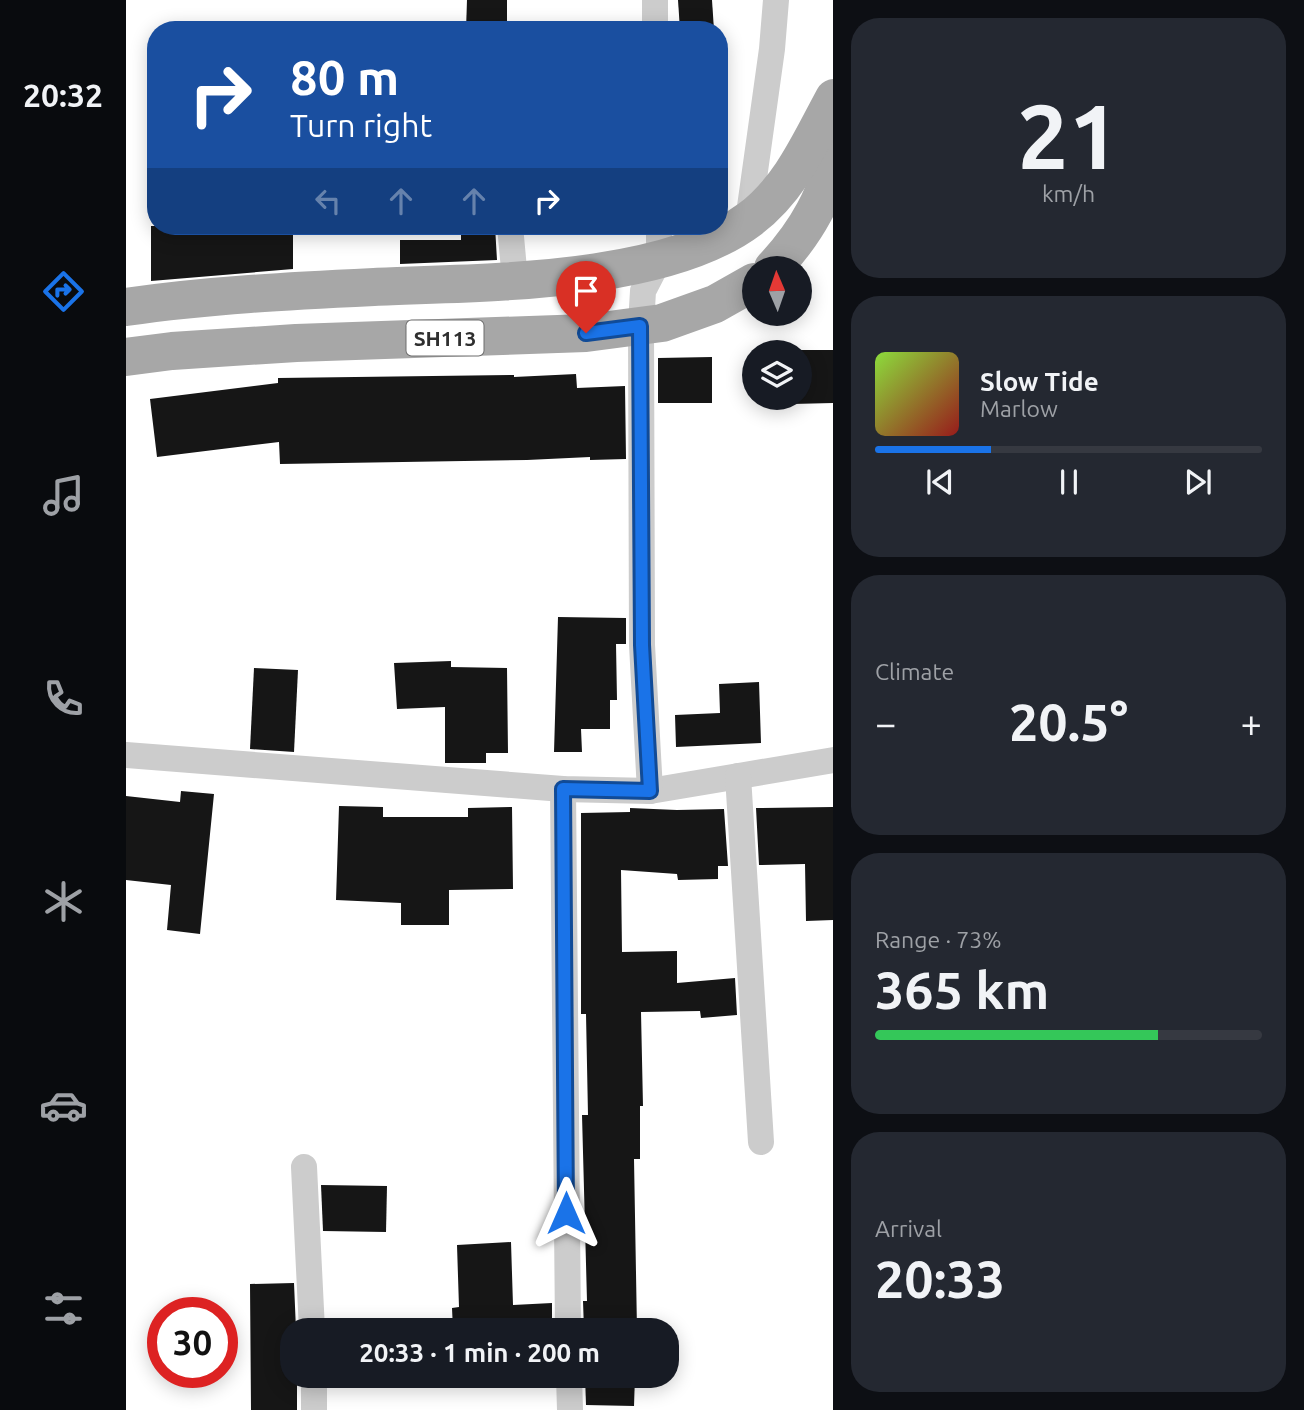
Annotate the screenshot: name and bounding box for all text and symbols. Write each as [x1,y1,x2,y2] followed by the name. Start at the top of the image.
[175,49,266,140] icon: right
[290,49,399,104] text: 80 m
[23,77,103,113] text: 20:32
[1017,84,1120,186] text: 21
[290,107,432,143] text: Turn right
[1042,181,1095,206] text: km/h
[309,182,347,220] icon: left
[382,182,420,220] icon: ahead
[455,182,493,220] icon: ahead
[528,182,566,220] icon: right
[742,256,812,326] north arrow
[742,256,812,410] map controls
[556,261,616,333] pin
[39,267,88,316] icon: directions
[567,272,605,310] icon: arrive
[406,320,484,356] road number: SH113
[742,340,812,410] button: layers
[980,367,1099,396] text: Slow Tide
[980,396,1058,421] text: Marlow
[921,463,959,501] icon: previous
[1050,463,1088,501] icon: pause
[1179,463,1217,501] icon: next
[39,471,88,520] icon: music
[875,659,954,684] text: Climate
[39,674,88,723] icon: phone
[1009,693,1128,751] text: 20.5°
[875,702,896,744] text: −
[1241,702,1262,744] text: +
[39,877,88,926] icon: climate
[875,927,1002,952] text: Range · 73%
[875,961,1049,1019] text: 365 km
[39,1081,88,1130] icon: car
[529,1176,603,1250] position arrow
[875,1216,942,1241] text: Arrival
[875,1250,1005,1308] text: 20:33
[39,1284,88,1333] icon: filters
[147,1297,238,1388] speed limit sign: 30
[359,1338,600,1367] text: 20:33 · 1 min · 200 m

